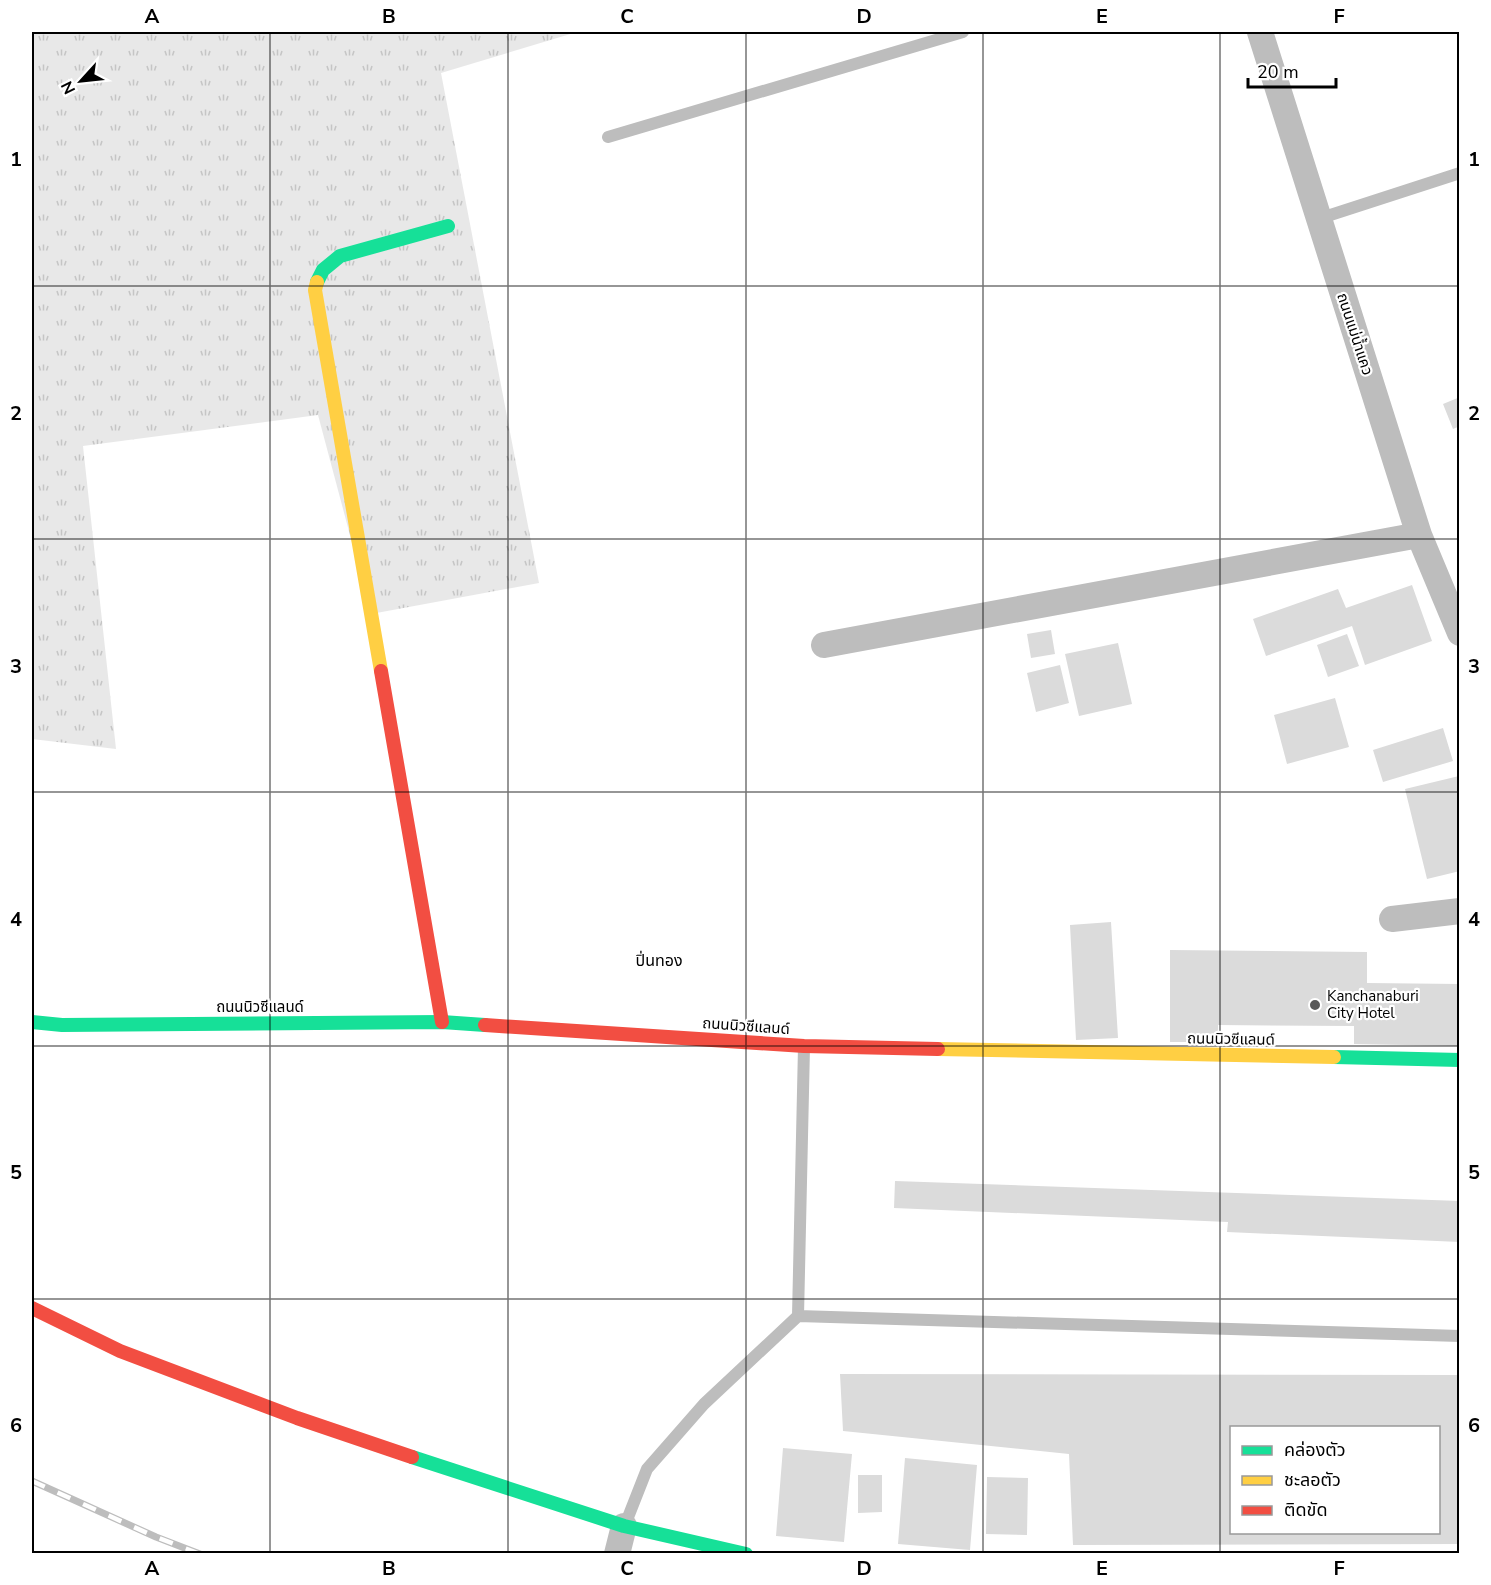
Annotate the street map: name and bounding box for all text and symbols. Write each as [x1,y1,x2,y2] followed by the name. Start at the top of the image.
[145,3,160,30] text: A
[382,3,396,30] text: B
[620,3,634,30] text: C
[856,3,872,30] text: D
[1096,3,1108,30] text: E
[1333,3,1345,30] text: F
[51,51,111,111] north arrow
[1248,51,1336,89] scale bar
[1257,60,1299,84] text: 20 m
[56,77,81,98] text: N
[10,146,22,173] text: 1
[1468,146,1480,173] text: 1
[1332,290,1379,378] street label: ถนนแม่น้ำแคว
[10,400,22,427] text: 2
[1468,400,1480,427] text: 2
[10,653,22,680] text: 3
[1468,653,1480,680] text: 3
[10,906,22,933] text: 4
[1468,906,1480,933] text: 4
[635,950,683,972] district label: ปิ่นทอง
[1327,986,1419,1023] place label: Kanchanaburi City Hotel
[216,997,304,1017] street label: ถนนนิวซีแลนด์
[1308,998,1322,1012] marker: Kanchanaburi City Hotel
[702,1013,790,1039] street label: ถนนนิวซีแลนด์
[1187,1028,1275,1050] street label: ถนนนิวซีแลนด์
[10,1159,22,1186] text: 5
[1468,1159,1480,1186] text: 5
[10,1412,22,1439] text: 6
[1468,1412,1480,1439] text: 6
[1230,1426,1440,1534] legend
[1284,1438,1346,1462] text: คล่องตัว
[1284,1468,1341,1492] text: ชะลอตัว
[1284,1498,1327,1522] text: ติดขัด
[145,1555,160,1582] text: A
[382,1555,396,1582] text: B
[620,1555,634,1582] text: C
[856,1555,872,1582] text: D
[1096,1555,1108,1582] text: E
[1333,1555,1345,1582] text: F

